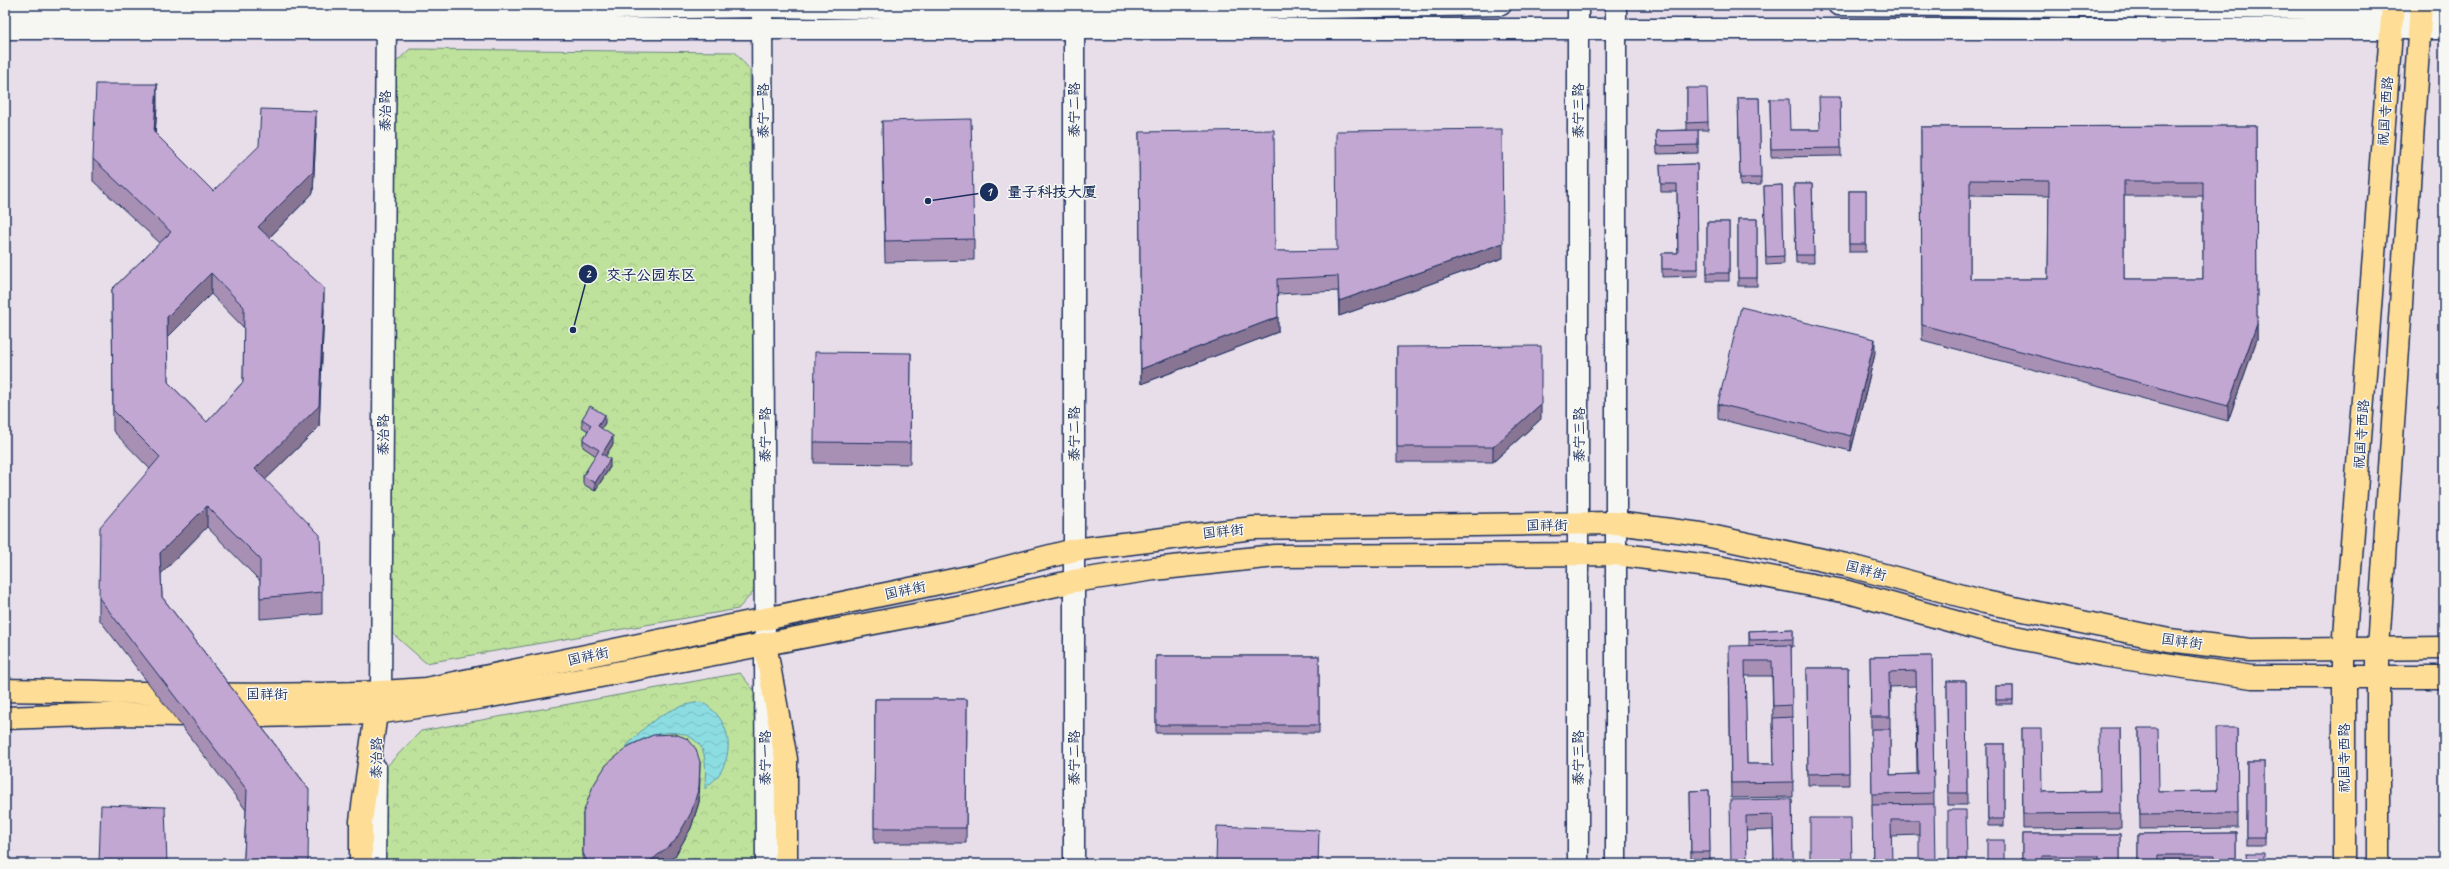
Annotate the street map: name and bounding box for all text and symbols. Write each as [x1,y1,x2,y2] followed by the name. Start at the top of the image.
[2375,76,2396,147] street label: 祝国寺西路
[1066,82,1083,138] street label: 泰宁二路
[755,83,772,139] street label: 泰宁一路
[1570,83,1587,139] street label: 泰宁三路
[377,90,394,132] street label: 泰治路
[979,178,1105,205] callout: 量子科技大厦
[1007,183,1097,202] text: 量子科技大厦
[986,184,993,200] text: 1
[578,261,704,288] callout: 交子公园东区
[585,266,592,282] text: 2
[606,266,696,285] text: 交子公园东区
[2351,399,2372,470] street label: 祝国寺西路
[1066,406,1083,462] street label: 泰宁二路
[757,407,774,463] street label: 泰宁一路
[1571,407,1588,463] street label: 泰宁三路
[375,414,392,456] street label: 泰治路
[1526,517,1568,534] street label: 国祥街
[1201,521,1245,542] street label: 国祥街
[1843,557,1888,584] street label: 国祥街
[883,578,927,603] street label: 国祥街
[2160,630,2204,653] street label: 国祥街
[566,644,610,669] street label: 国祥街
[246,686,288,703] street label: 国祥街
[2336,723,2353,793] street label: 祝国寺西路
[757,730,774,786] street label: 泰宁一路
[1066,730,1083,786] street label: 泰宁二路
[1570,730,1587,786] street label: 泰宁三路
[368,737,385,779] street label: 泰治路

